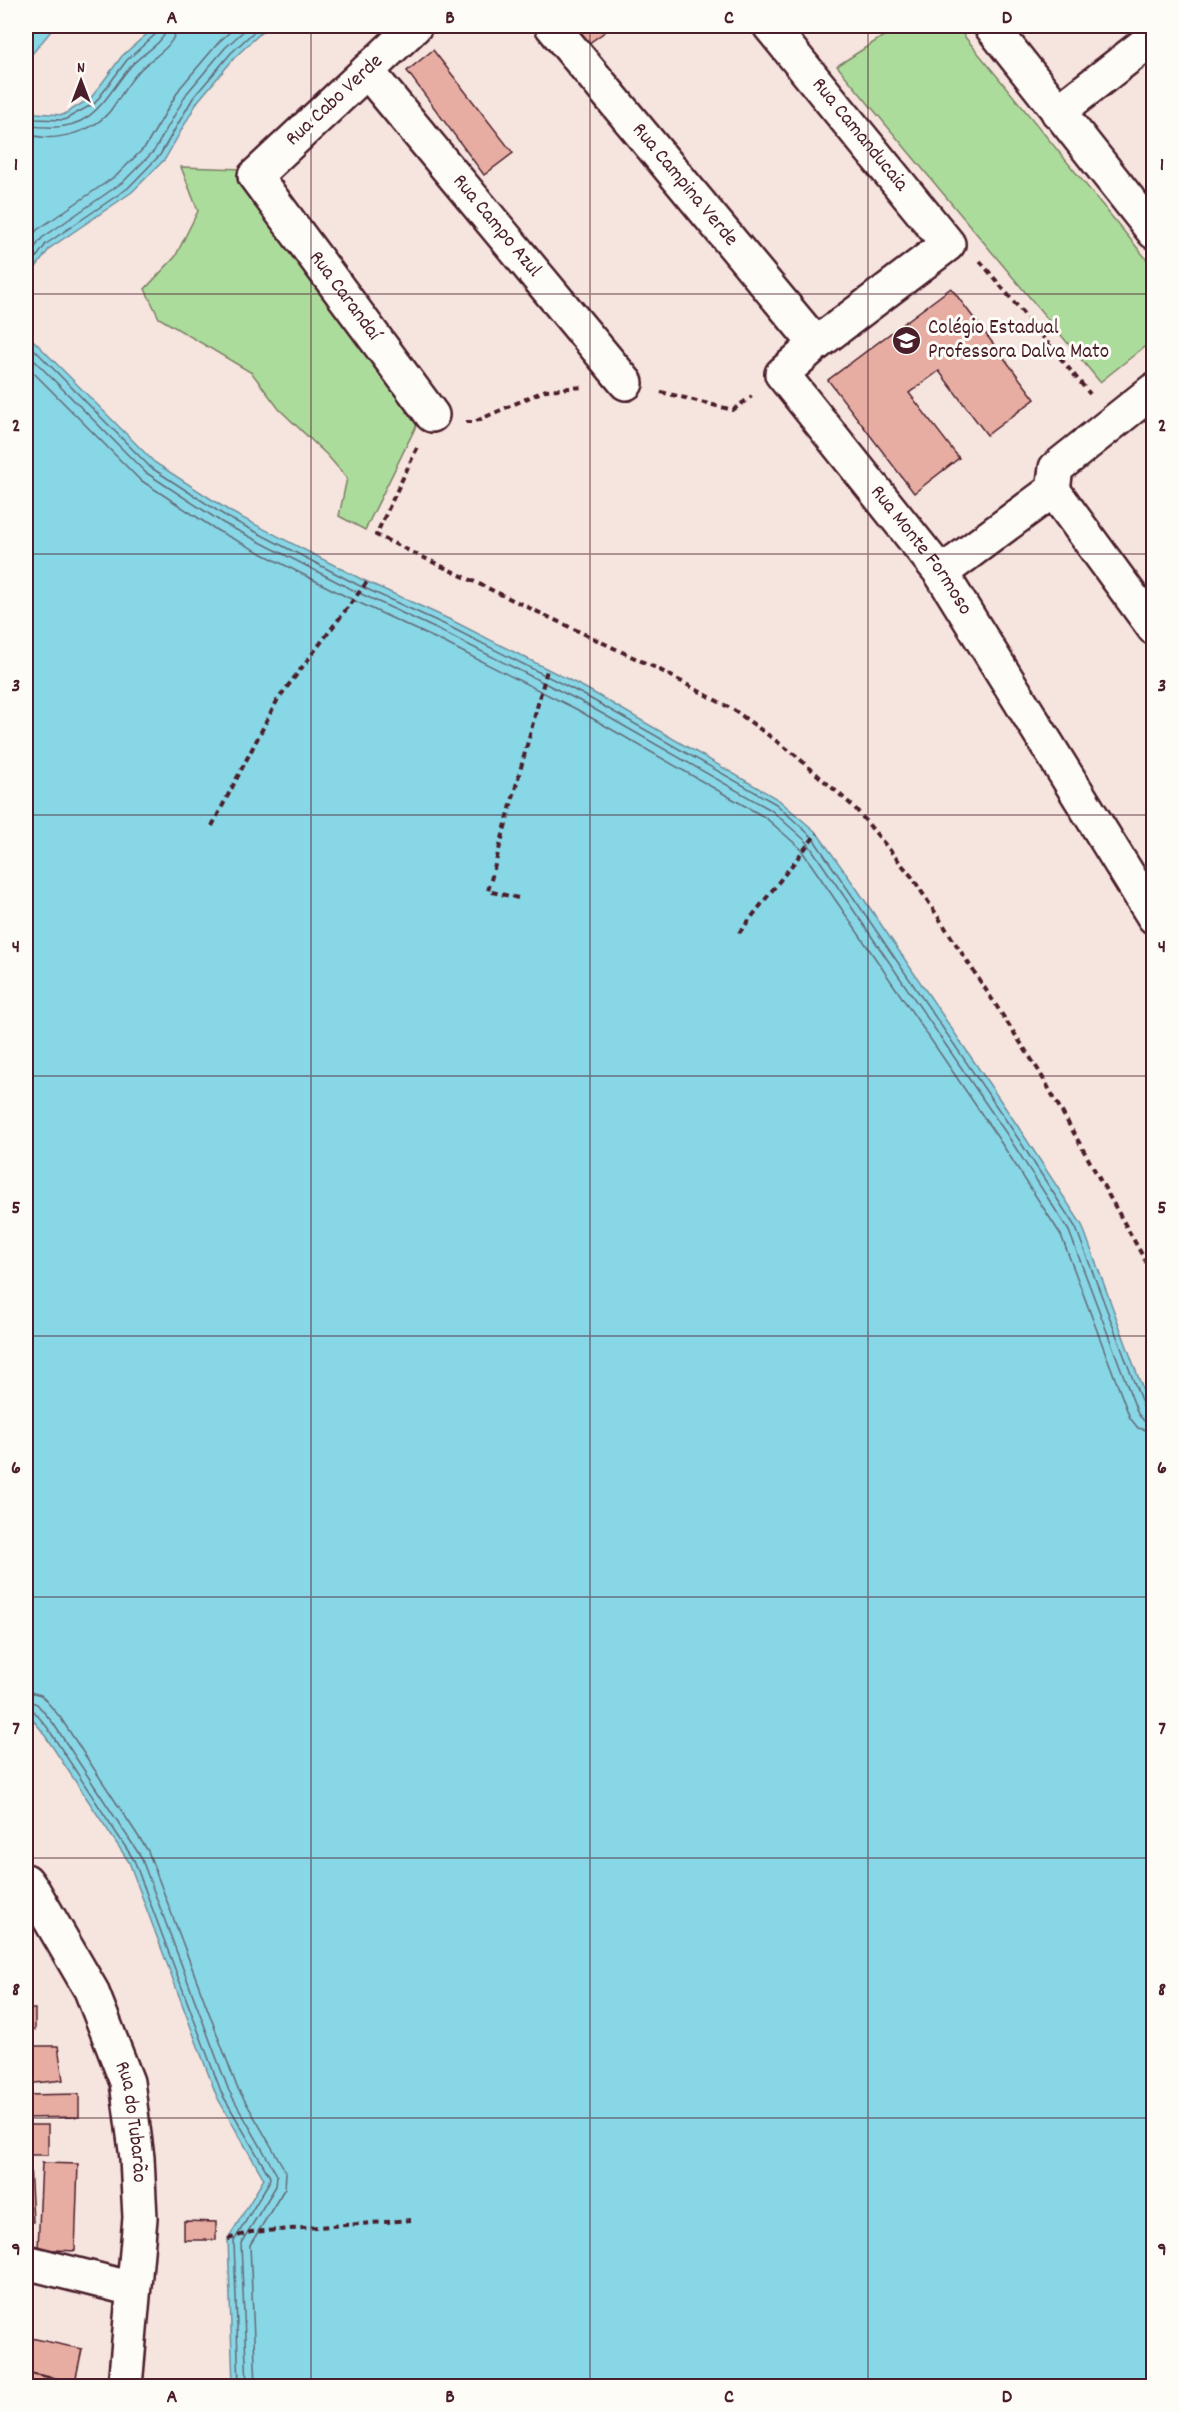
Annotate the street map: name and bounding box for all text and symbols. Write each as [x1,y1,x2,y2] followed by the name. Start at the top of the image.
[167,5,178,33] text: A
[445,5,455,33] text: B
[724,5,734,33] text: C
[1002,5,1013,33] text: D
[280,48,390,154] street label: Rua Cabo Verde
[51,51,111,111] north arrow
[77,57,85,80] text: N
[804,72,916,199] street label: Rua Camanducaia
[624,117,745,254] street label: Rua Campina Verde
[14,152,18,180] text: 1
[1160,152,1164,180] text: 1
[444,168,548,284] street label: Rua Campo Azul
[301,245,389,349] street label: Rua Carandaí
[928,314,1109,368] place label: Colégio Estadual Professora Dalva Mato
[891,325,923,357] school or university icon: Colégio Estadual Professora Dalva Mato
[12,413,20,441] text: 2
[1158,413,1166,441] text: 2
[862,479,979,621] street label: Rua Monte Formoso
[12,673,20,701] text: 3
[1158,673,1166,701] text: 3
[12,934,20,962] text: 4
[1158,934,1166,962] text: 4
[11,1195,21,1223] text: 5
[1157,1195,1167,1223] text: 5
[11,1455,21,1483] text: 6
[1157,1455,1167,1483] text: 6
[12,1716,20,1744] text: 7
[1158,1716,1166,1744] text: 7
[12,1977,20,2005] text: 8
[1158,1977,1166,2005] text: 8
[105,2057,153,2183] street label: Rua do Tubarão
[11,2237,21,2265] text: 9
[1157,2237,1167,2265] text: 9
[167,2384,178,2412] text: A
[445,2384,455,2412] text: B
[724,2384,734,2412] text: C
[1002,2384,1013,2412] text: D

